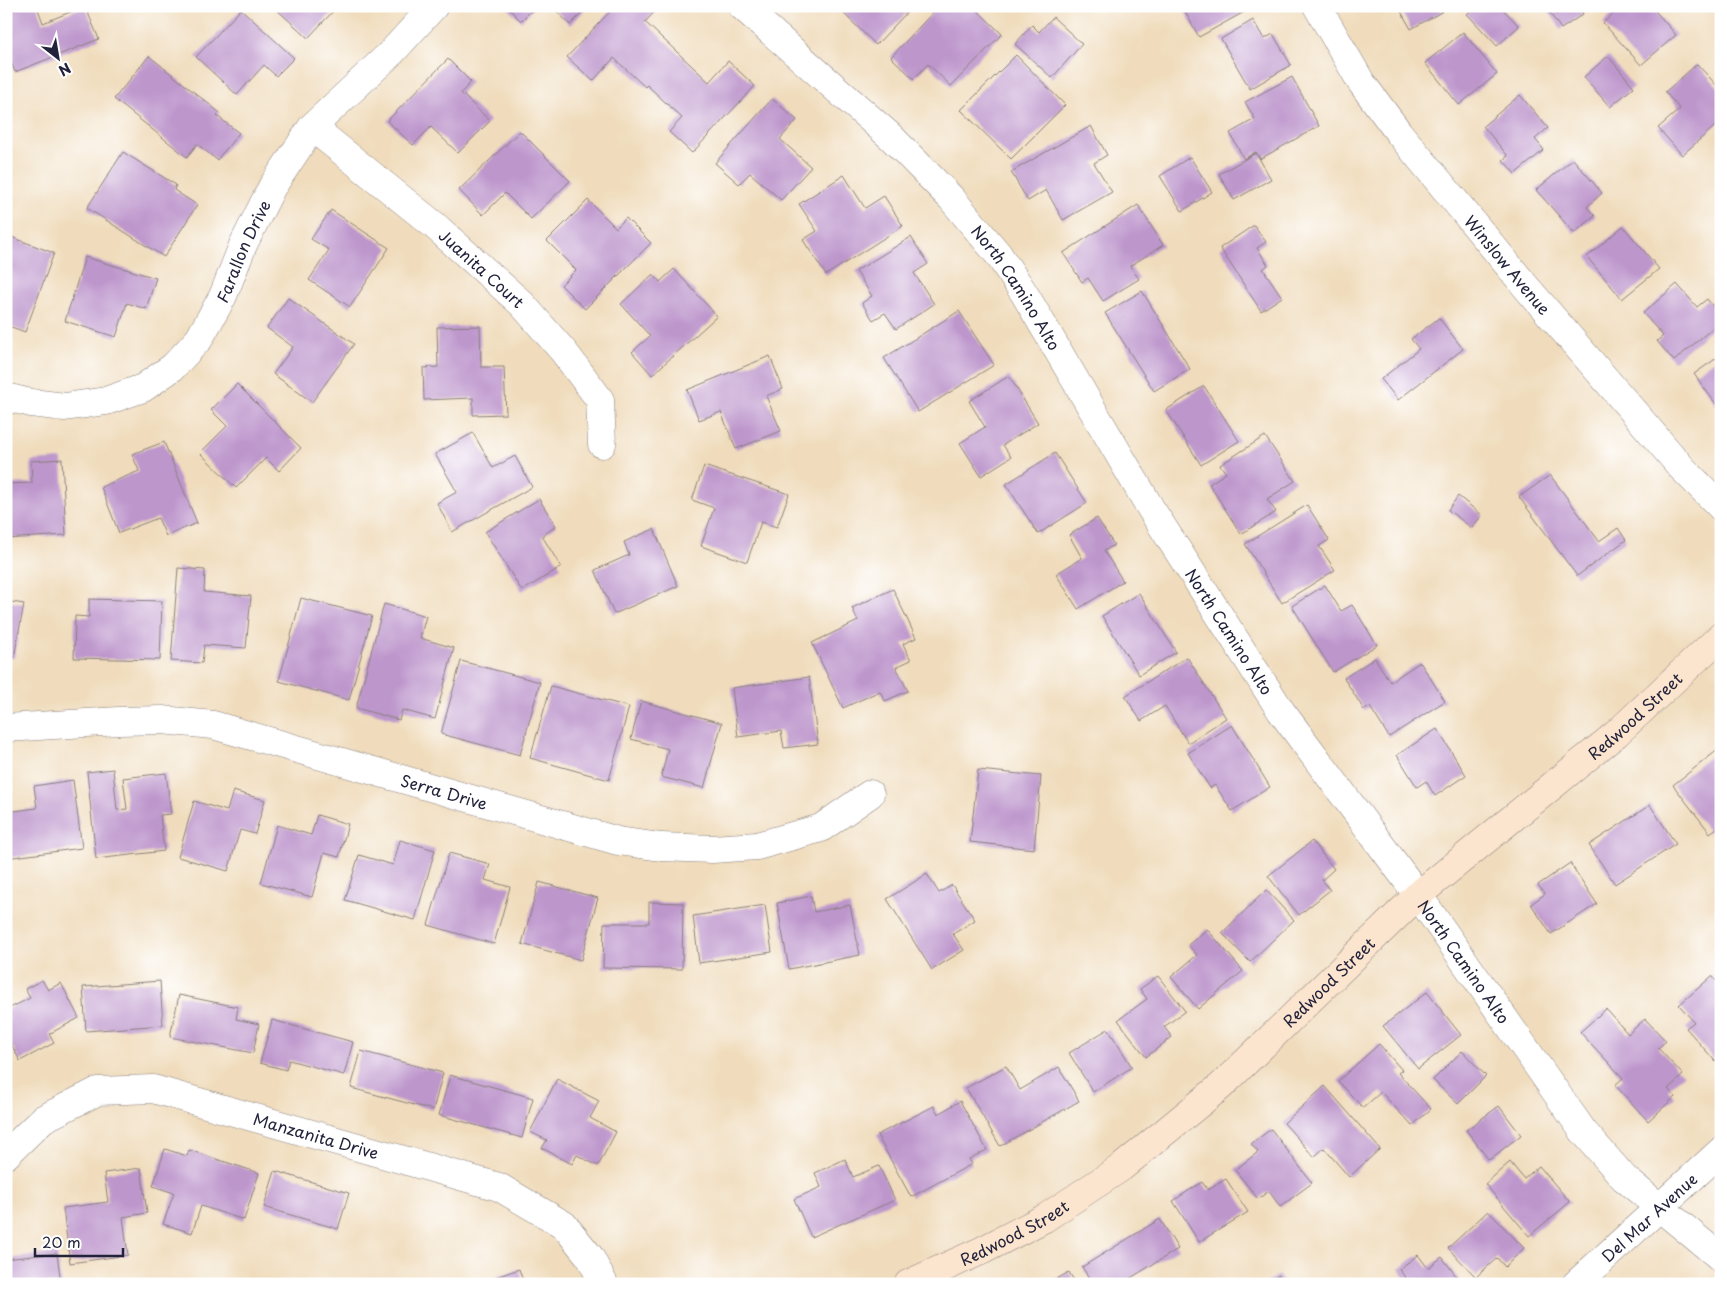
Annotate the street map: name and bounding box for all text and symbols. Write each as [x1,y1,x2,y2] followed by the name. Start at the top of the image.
[32,32,82,82] north arrow
[55,58,75,81] text: N
[210,196,276,307] street label: Farallon Drive
[1459,209,1557,320] street label: Winslow Avenue
[966,219,1067,354] street label: North Camino Alto
[434,223,530,313] street label: Juanita Court
[1180,563,1279,699] street label: North Camino Alto
[1582,666,1688,765] street label: Redwood Street
[398,767,491,815] street label: Serra Drive
[1413,895,1516,1028] street label: North Camino Alto
[1277,931,1380,1032] street label: Redwood Street
[251,1106,382,1164] street label: Manzanita Drive
[1596,1167,1702,1267] street label: Del Mar Avenue
[956,1193,1074,1271] street label: Redwood Street
[35,1225,122,1257] scale bar
[42,1230,81,1253] text: 20 m

